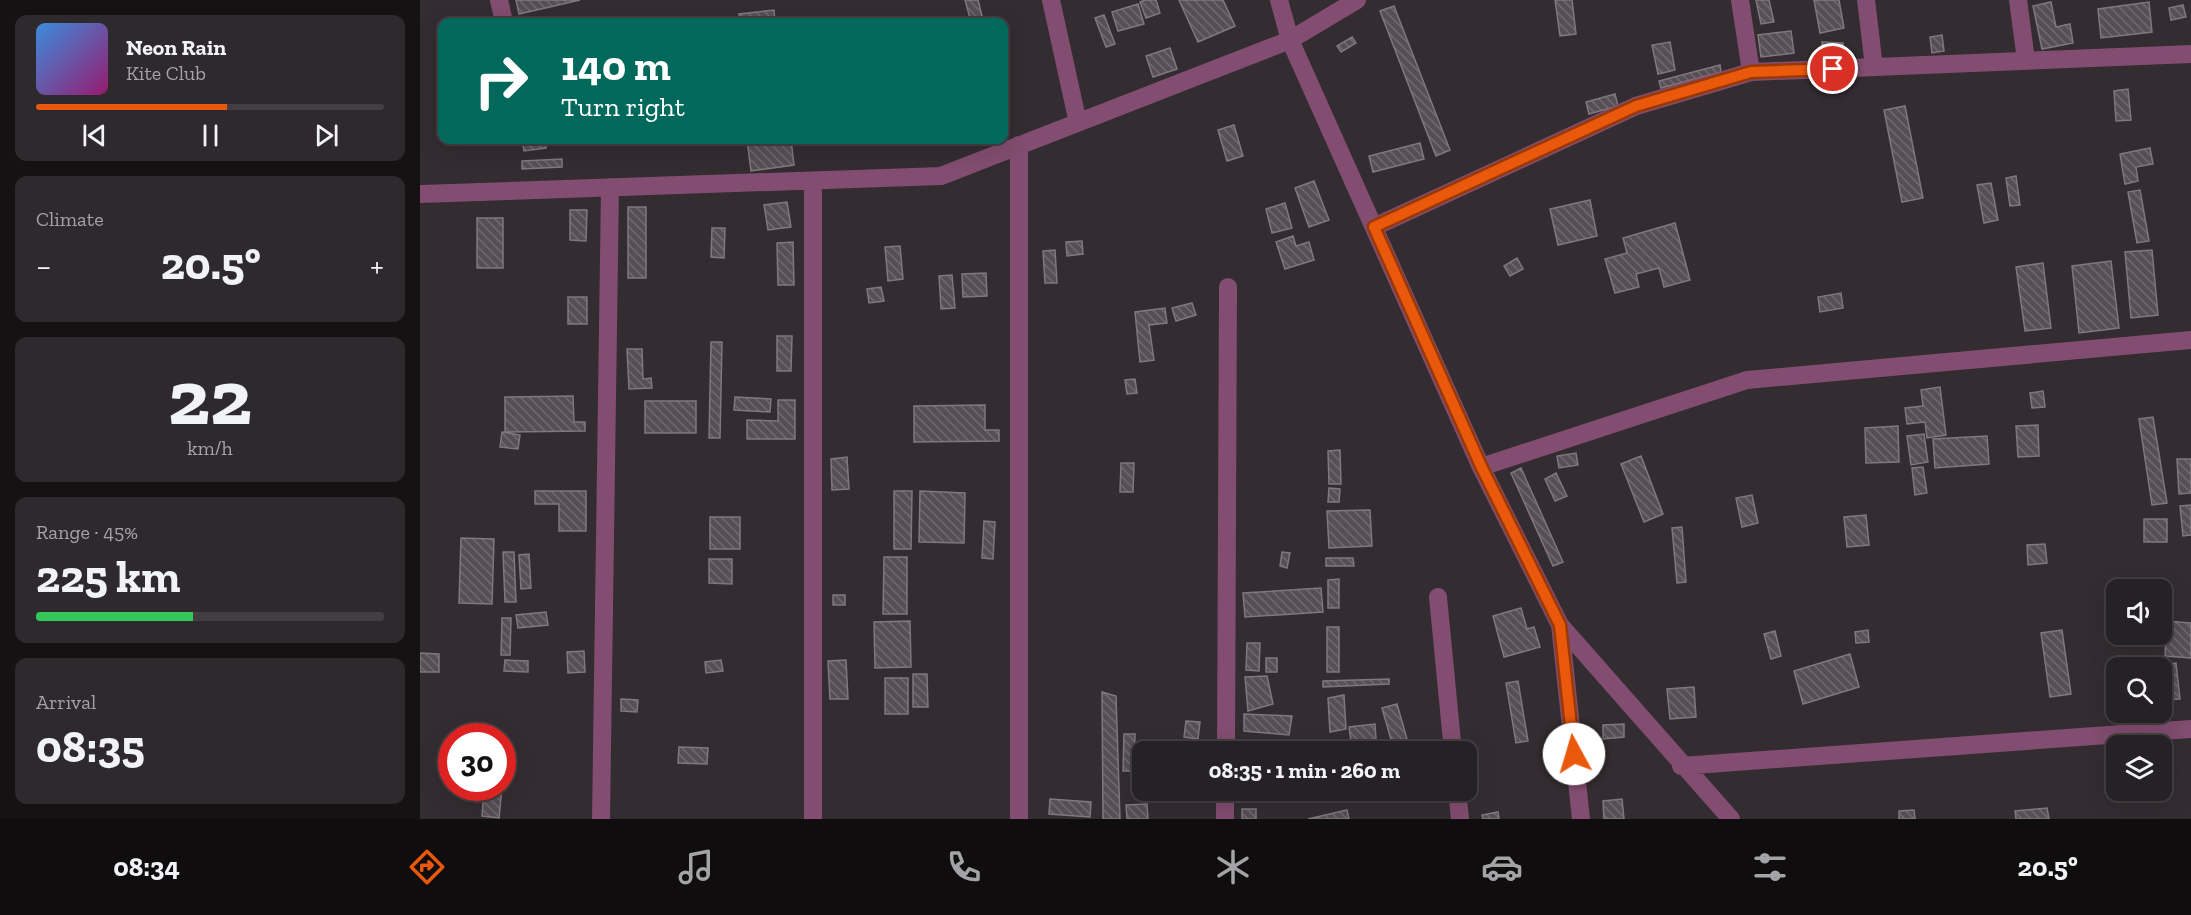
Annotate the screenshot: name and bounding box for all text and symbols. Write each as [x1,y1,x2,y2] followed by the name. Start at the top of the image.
[126,34,226,61] text: Neon Rain
[561,40,671,91] text: 140 m
[462,42,540,120] icon: right
[1807,43,1858,94] pin
[1816,52,1849,85] icon: arrive
[126,61,206,85] text: Kite Club
[561,91,685,123] text: Turn right
[78,119,111,152] icon: previous
[194,119,227,152] icon: pause
[310,119,343,152] icon: next
[36,207,104,231] text: Climate
[161,237,261,291] text: 20.5°
[36,246,51,285] text: −
[370,246,384,285] text: +
[168,350,252,444] text: 22
[187,436,233,460] text: km/h
[36,520,138,544] text: Range · 45%
[36,550,181,604] text: 225 km
[2106,579,2172,801] map controls
[2106,579,2172,645] button: sound
[2106,657,2172,723] button: search
[36,690,96,714] text: Arrival
[36,720,145,774] text: 08:35
[1542,722,1606,786] position arrow
[438,723,516,801] speed limit sign: 30
[2106,735,2172,801] button: layers
[1209,757,1400,784] text: 08:35 · 1 min · 260 m
[406,846,448,888] icon: directions
[675,846,717,888] icon: music
[943,846,985,888] icon: phone
[1212,846,1254,888] icon: climate
[1481,846,1523,888] icon: car
[1749,846,1791,888] icon: filters
[113,851,180,883] text: 08:34
[2018,851,2078,883] text: 20.5°

